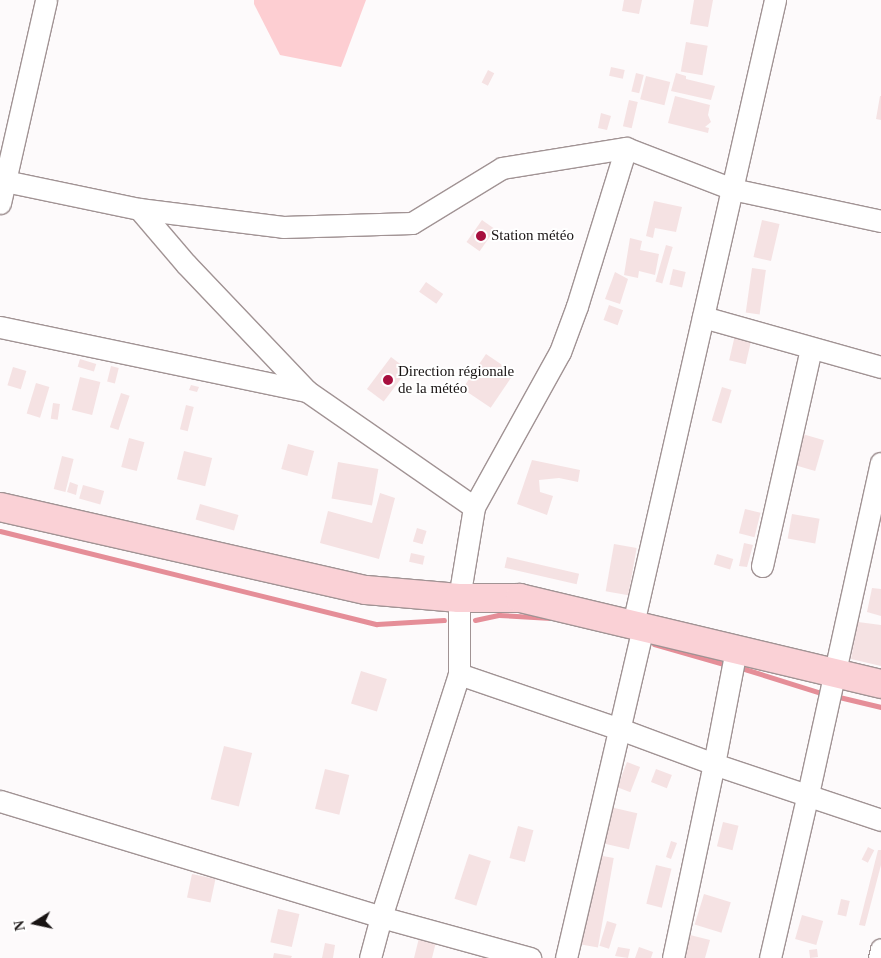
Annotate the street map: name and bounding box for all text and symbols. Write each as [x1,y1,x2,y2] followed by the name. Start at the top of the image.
[491,227,574,245] place label: Station météo
[475,230,487,242] marker: Station météo
[398,362,514,397] place label: Direction régionale de la météo
[382,374,394,386] marker: Direction régionale de la météo
[10,898,60,948] north arrow
[11,919,28,932] text: N

